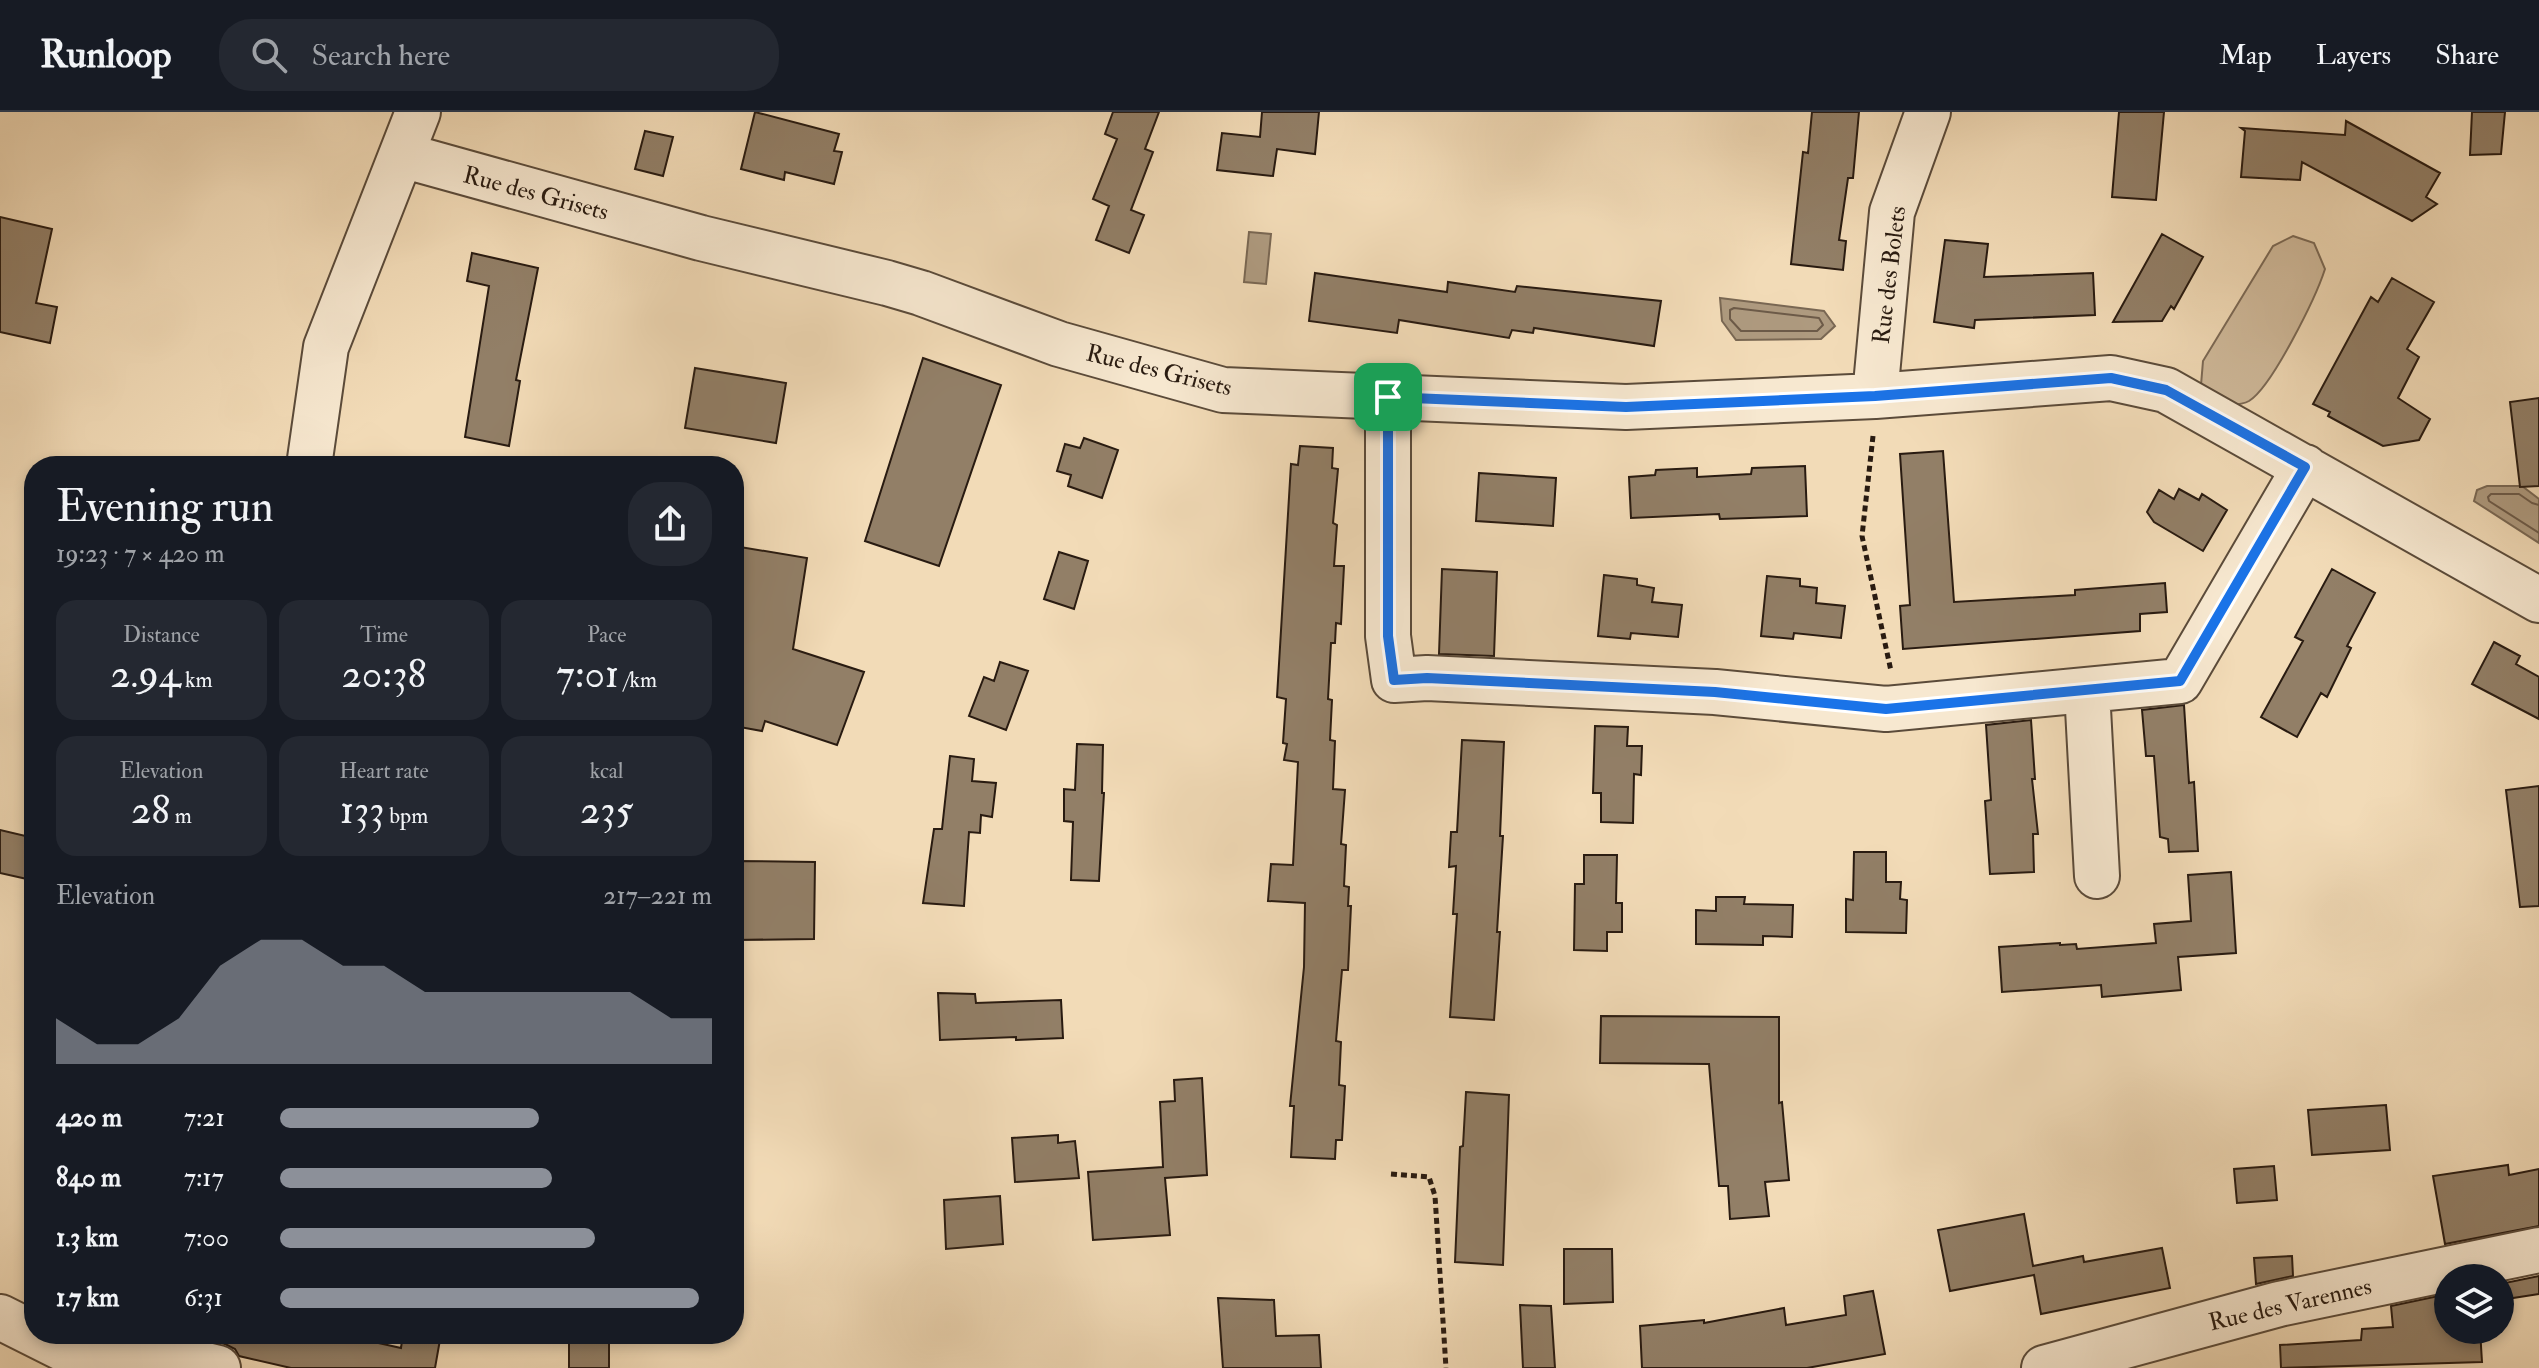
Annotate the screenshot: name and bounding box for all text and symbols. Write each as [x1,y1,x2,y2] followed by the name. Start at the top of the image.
[219,19,779,91] search box
[40,31,171,79] text: Runloop
[247,33,291,77] icon: search
[311,37,450,74] text: Search here
[2219,38,2272,73] text: Map
[2316,38,2391,73] text: Layers
[2435,38,2499,73] text: Share
[460,159,612,228] street label: Rue des Grisets
[1866,204,1913,346] street label: Rue des Bolets
[1083,337,1235,404] street label: Rue des Grisets
[1354,363,1422,431] pin
[1366,375,1410,419] icon: arrive
[56,480,274,535] text: Evening run
[628,482,712,566] button: share
[56,538,225,570] text: 19:23 · 7 × 420 m
[123,621,200,649] text: Distance
[360,621,408,649] text: Time
[587,621,626,649] text: Pace
[110,649,180,700] text: 2.94
[342,649,426,700] text: 20:38
[556,649,619,700] text: 7:01
[180,666,212,694] text: km
[619,666,657,694] text: /km
[119,757,203,785] text: Elevation
[339,757,429,785] text: Heart rate
[590,757,624,785] text: kcal
[131,785,170,836] text: 28
[340,785,385,836] text: 133
[580,785,633,836] text: 235
[170,802,192,830] text: m
[385,802,428,830] text: bpm
[56,880,155,912] text: Elevation
[603,880,712,912] text: 217–221 m
[56,1102,122,1134] text: 420 m
[184,1102,225,1134] text: 7:21
[56,1162,121,1194] text: 840 m
[184,1162,224,1194] text: 7:17
[56,1222,118,1254] text: 1.3 km
[184,1222,229,1254] text: 7:00
[2434,1264,2514,1344] map controls
[2434,1264,2514,1344] button: layers
[2206,1271,2375,1338] street label: Rue des Varennes
[56,1282,119,1314] text: 1.7 km
[184,1282,223,1314] text: 6:31

